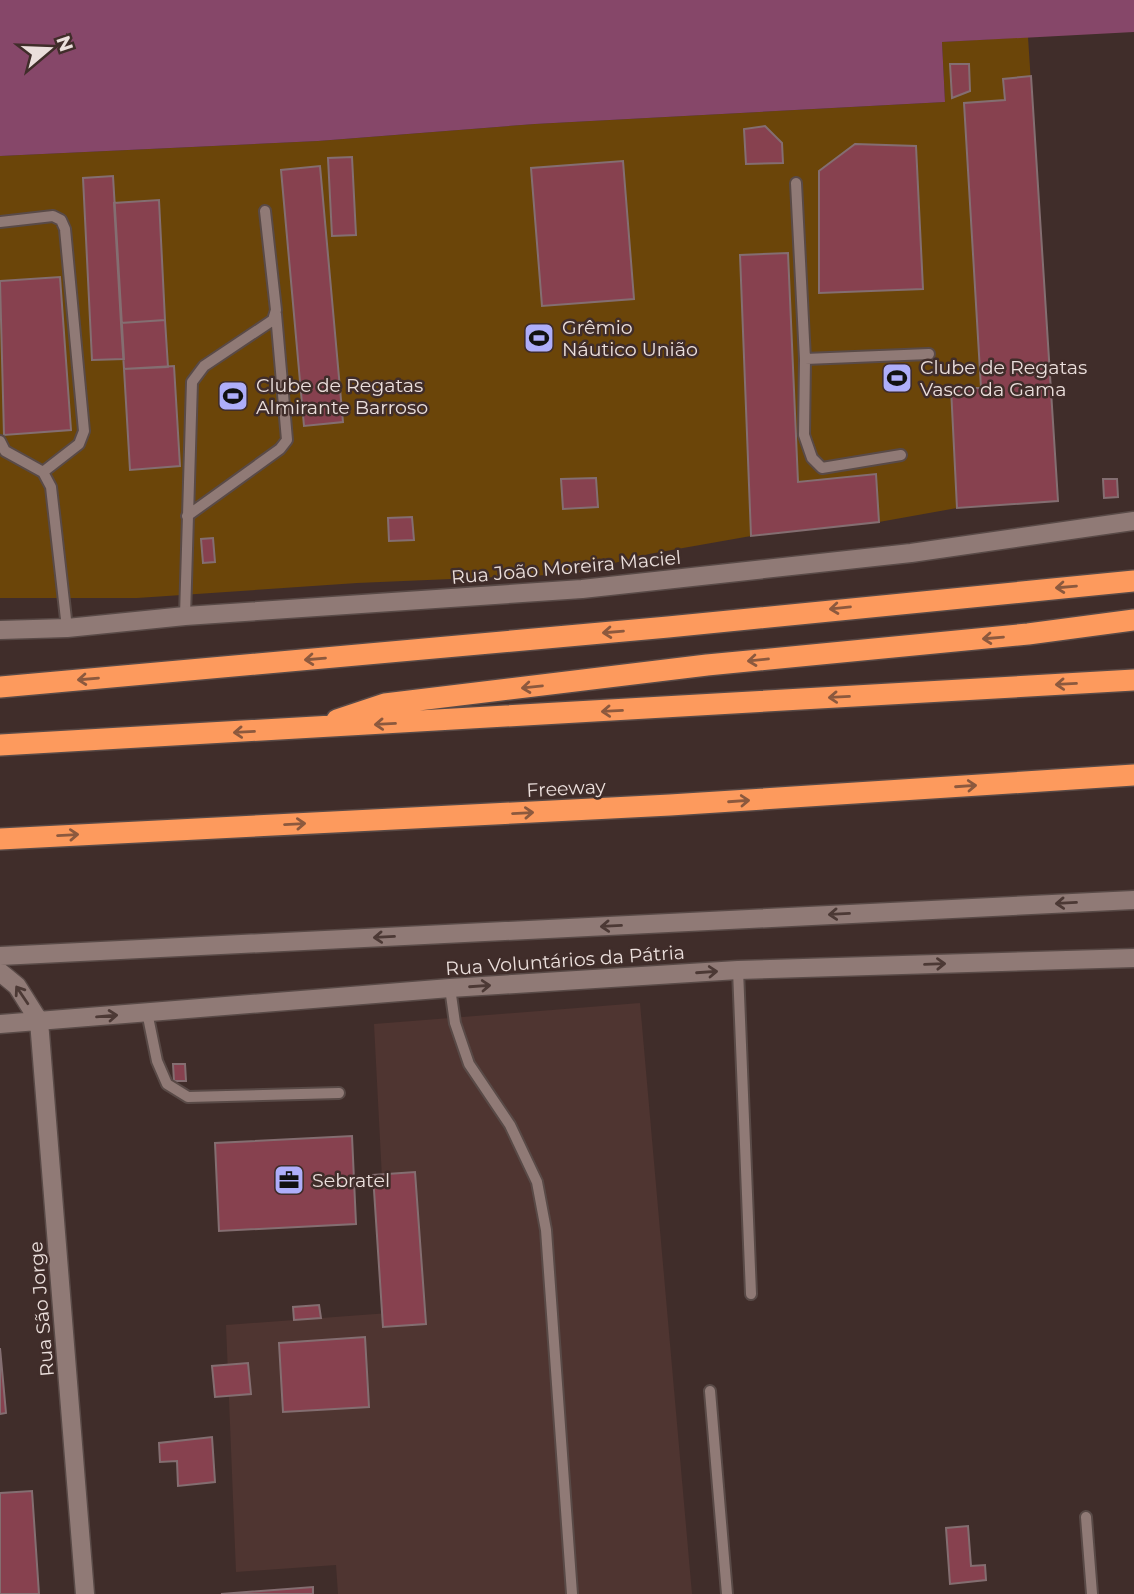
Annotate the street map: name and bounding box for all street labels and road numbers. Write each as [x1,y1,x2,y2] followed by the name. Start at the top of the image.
[450,546,682,589] street label: Rua João Moreira Maciel
[526,775,607,802] street label: Freeway
[445,941,686,980] street label: Rua Voluntários da Pátria
[24,1240,59,1378] street label: Rua São Jorge

